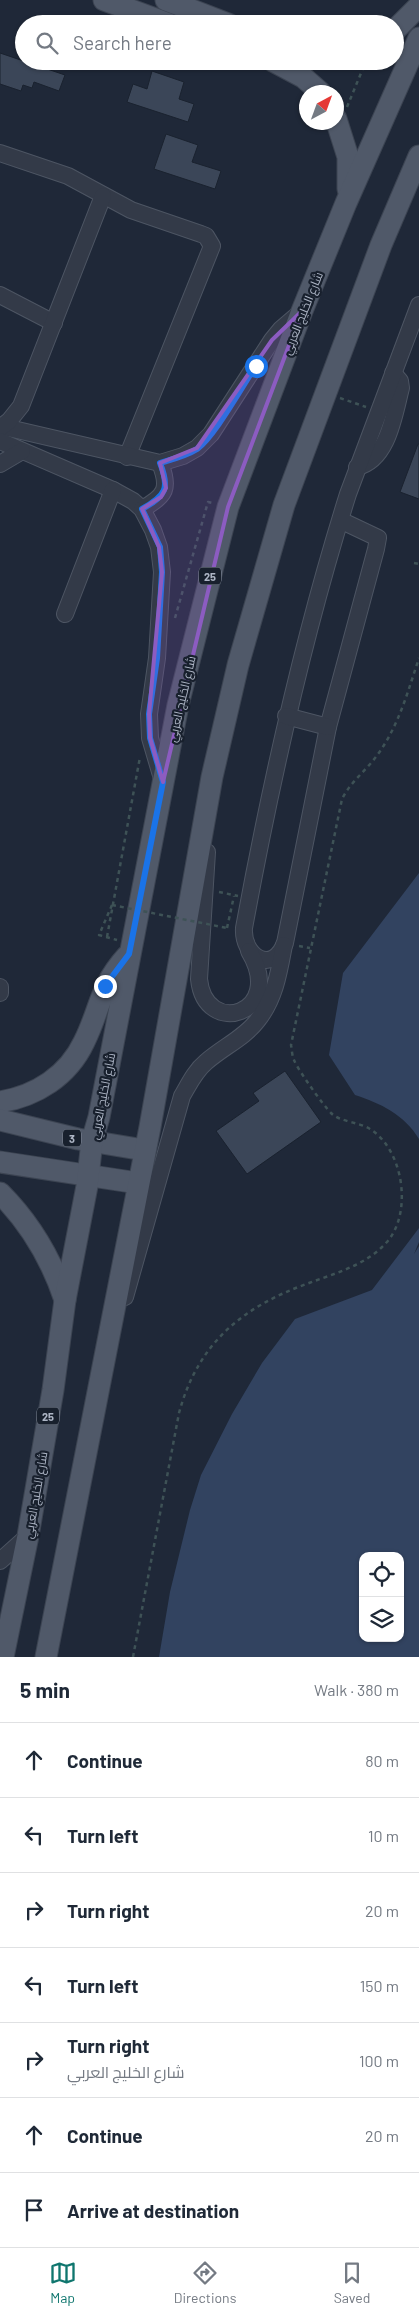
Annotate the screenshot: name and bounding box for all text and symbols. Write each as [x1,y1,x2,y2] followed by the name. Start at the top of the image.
[15,15,404,70] search box
[33,29,61,57] icon: search
[73,31,172,54] text: Search here
[299,85,344,130] north arrow
[279,269,329,358] street label: شارع الخليج العربي
[245,355,268,378] route start
[199,568,221,584] road number: 25
[164,654,202,744] street label: شارع الخليج العربي
[94,975,117,998] route end
[87,1051,121,1141] street label: شارع الخليج العربي
[63,1130,81,1146] road number: 3
[37,1408,59,1424] road number: 25
[20,1450,53,1540] street label: شارع الخليج العربي
[359,1552,404,1642] map controls
[359,1552,404,1597] button: locate
[359,1597,404,1642] button: layers
[20,1677,70,1702] text: 5 min
[314,1680,399,1699] text: Walk · 380 m
[20,1746,48,1774] icon: ahead
[67,1749,143,1772] text: Continue
[365,1751,399,1770] text: 80 m
[20,1821,48,1849] icon: left
[67,1824,138,1847] text: Turn left
[368,1826,399,1845] text: 10 m
[20,1896,48,1924] icon: right
[67,1899,149,1922] text: Turn right
[365,1901,399,1920] text: 20 m
[20,1971,48,1999] icon: left
[67,1974,138,1997] text: Turn left
[360,1976,399,1995] text: 150 m
[67,2034,149,2057] text: Turn right
[20,2046,48,2074] icon: right
[359,2051,399,2070] text: 100 m
[67,2062,185,2081] text: شارع الخليج العربي
[20,2121,48,2149] icon: ahead
[67,2124,143,2147] text: Continue
[365,2126,399,2145] text: 20 m
[20,2196,48,2224] icon: arrive
[67,2199,239,2222] text: Arrive at destination
[49,2259,77,2306] tab: Map
[174,2259,236,2306] tab: Directions
[334,2259,370,2306] tab: Saved

